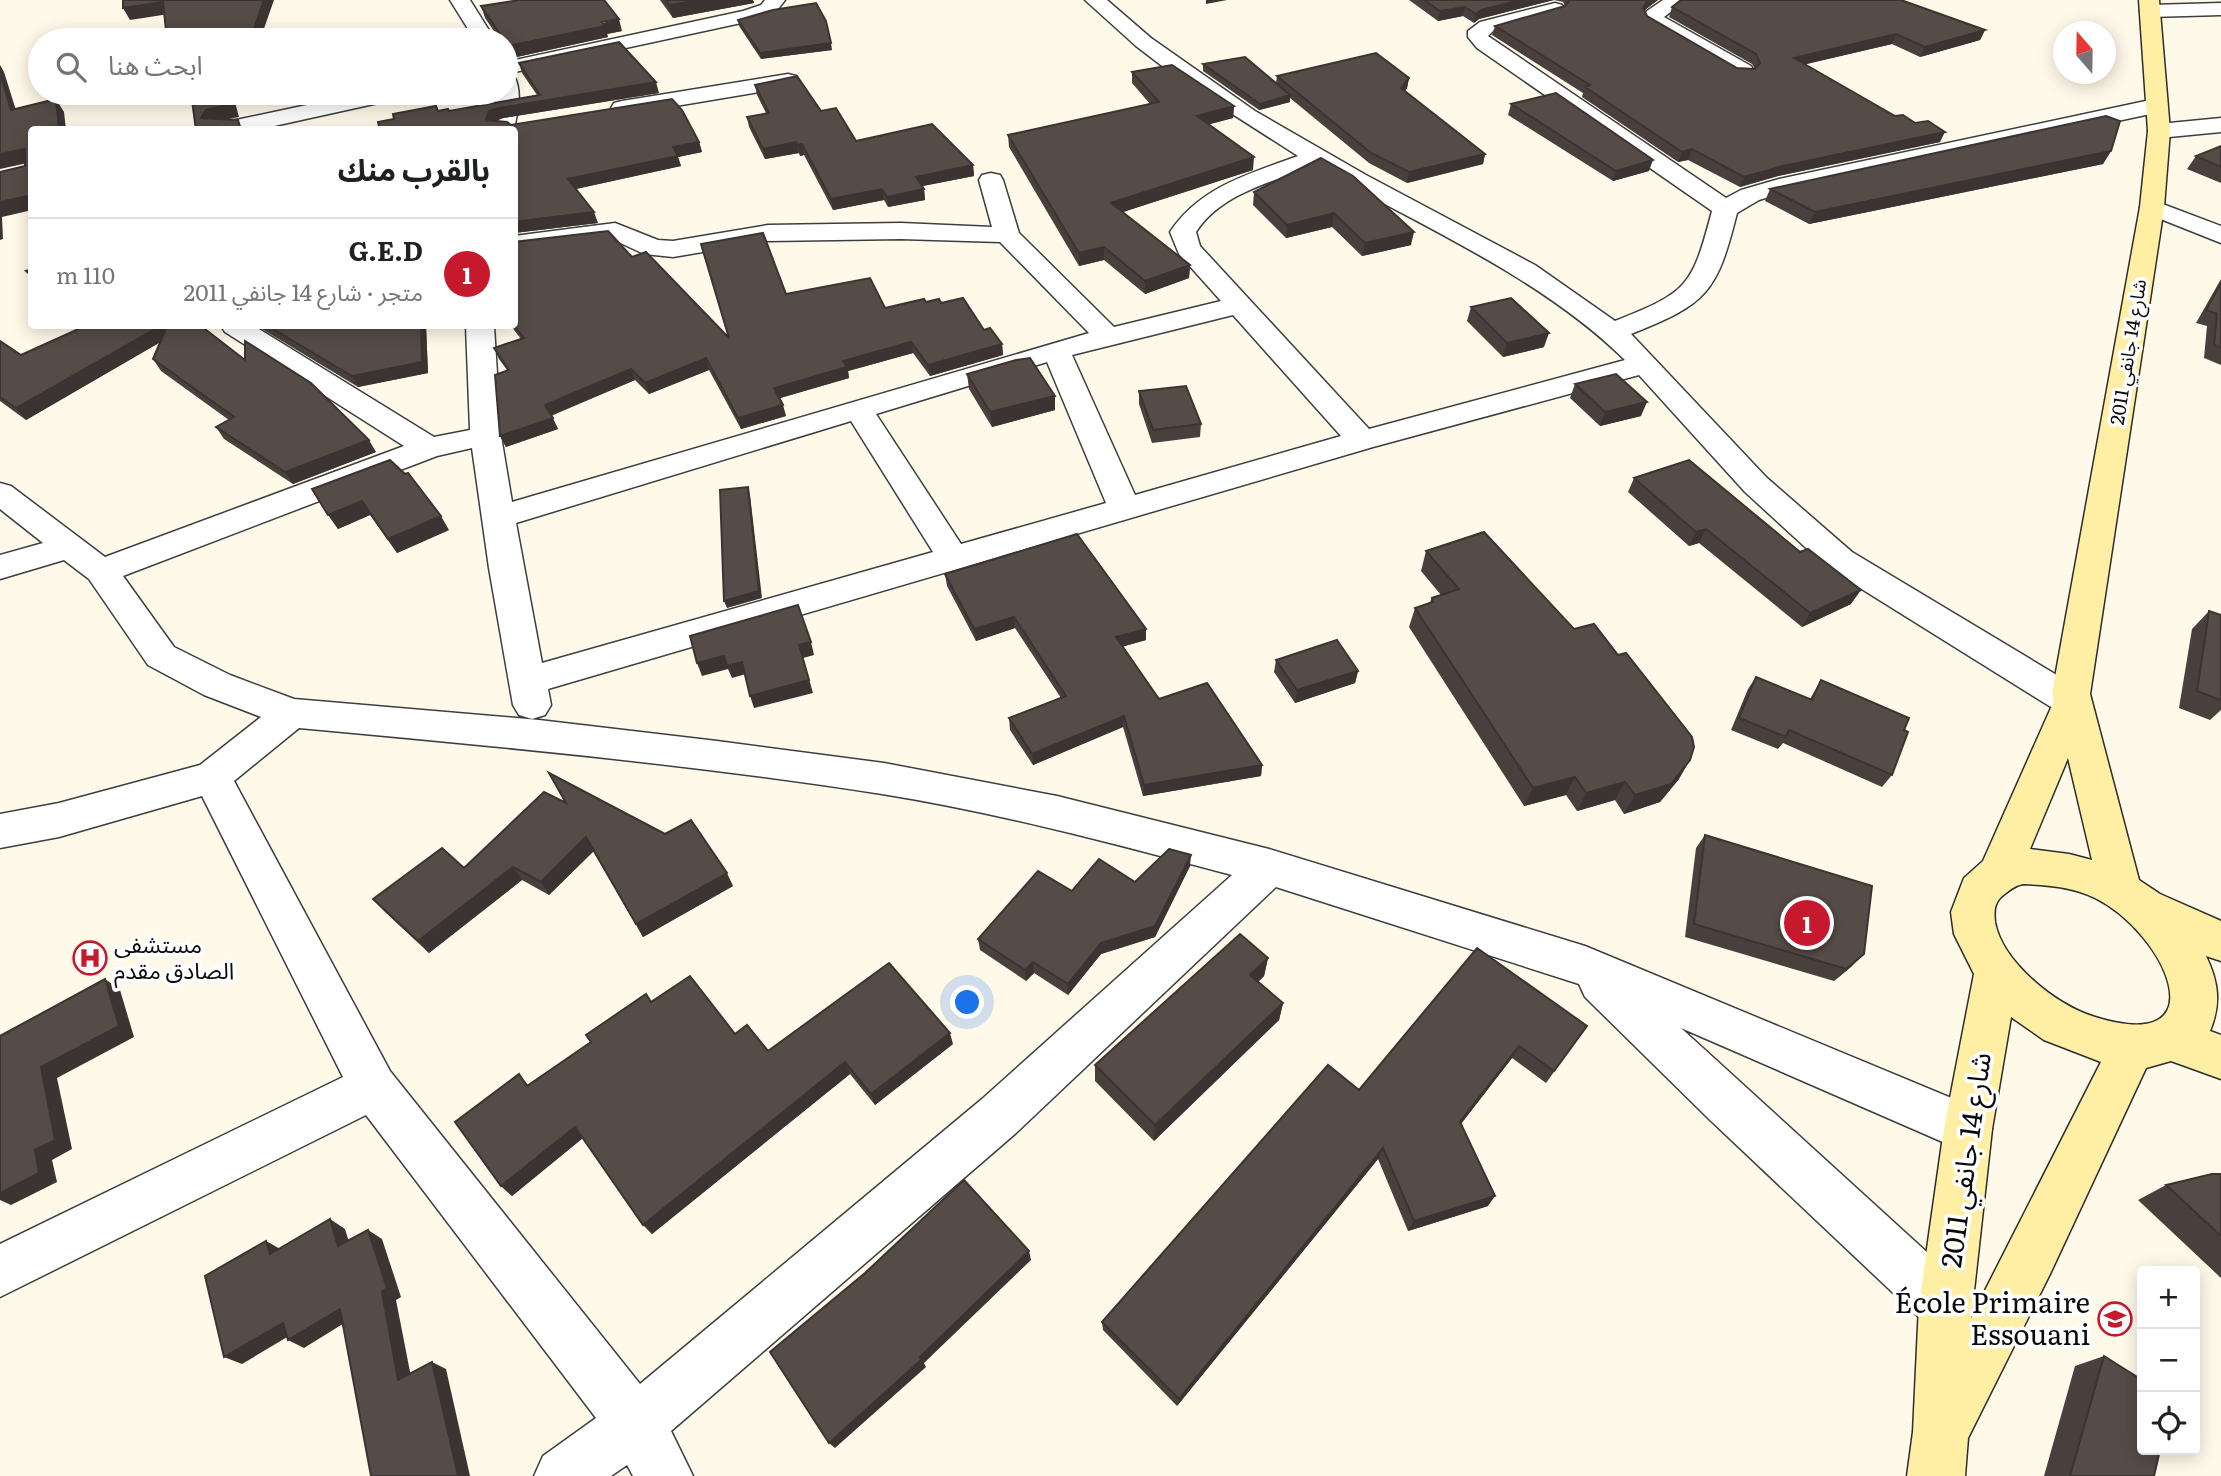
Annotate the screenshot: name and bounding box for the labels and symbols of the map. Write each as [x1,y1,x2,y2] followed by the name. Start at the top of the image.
[2053,21,2116,84] north arrow
[2102,277,2155,427] street label: شارع 14 جانفي 2011
[1784,897,1830,949] pin: 1
[114,926,234,989] place label: مستشفى الصادق مقدم
[71,939,109,977] hospital icon: مستشفى الصادق مقدم
[950,985,984,1019] your location
[1928,1049,2002,1270] street label: شارع 14 جانفي 2011
[1895,1280,2090,1354] place label: École Primaire Essouani
[2096,1300,2134,1338] school or university icon: École Primaire Essouani

